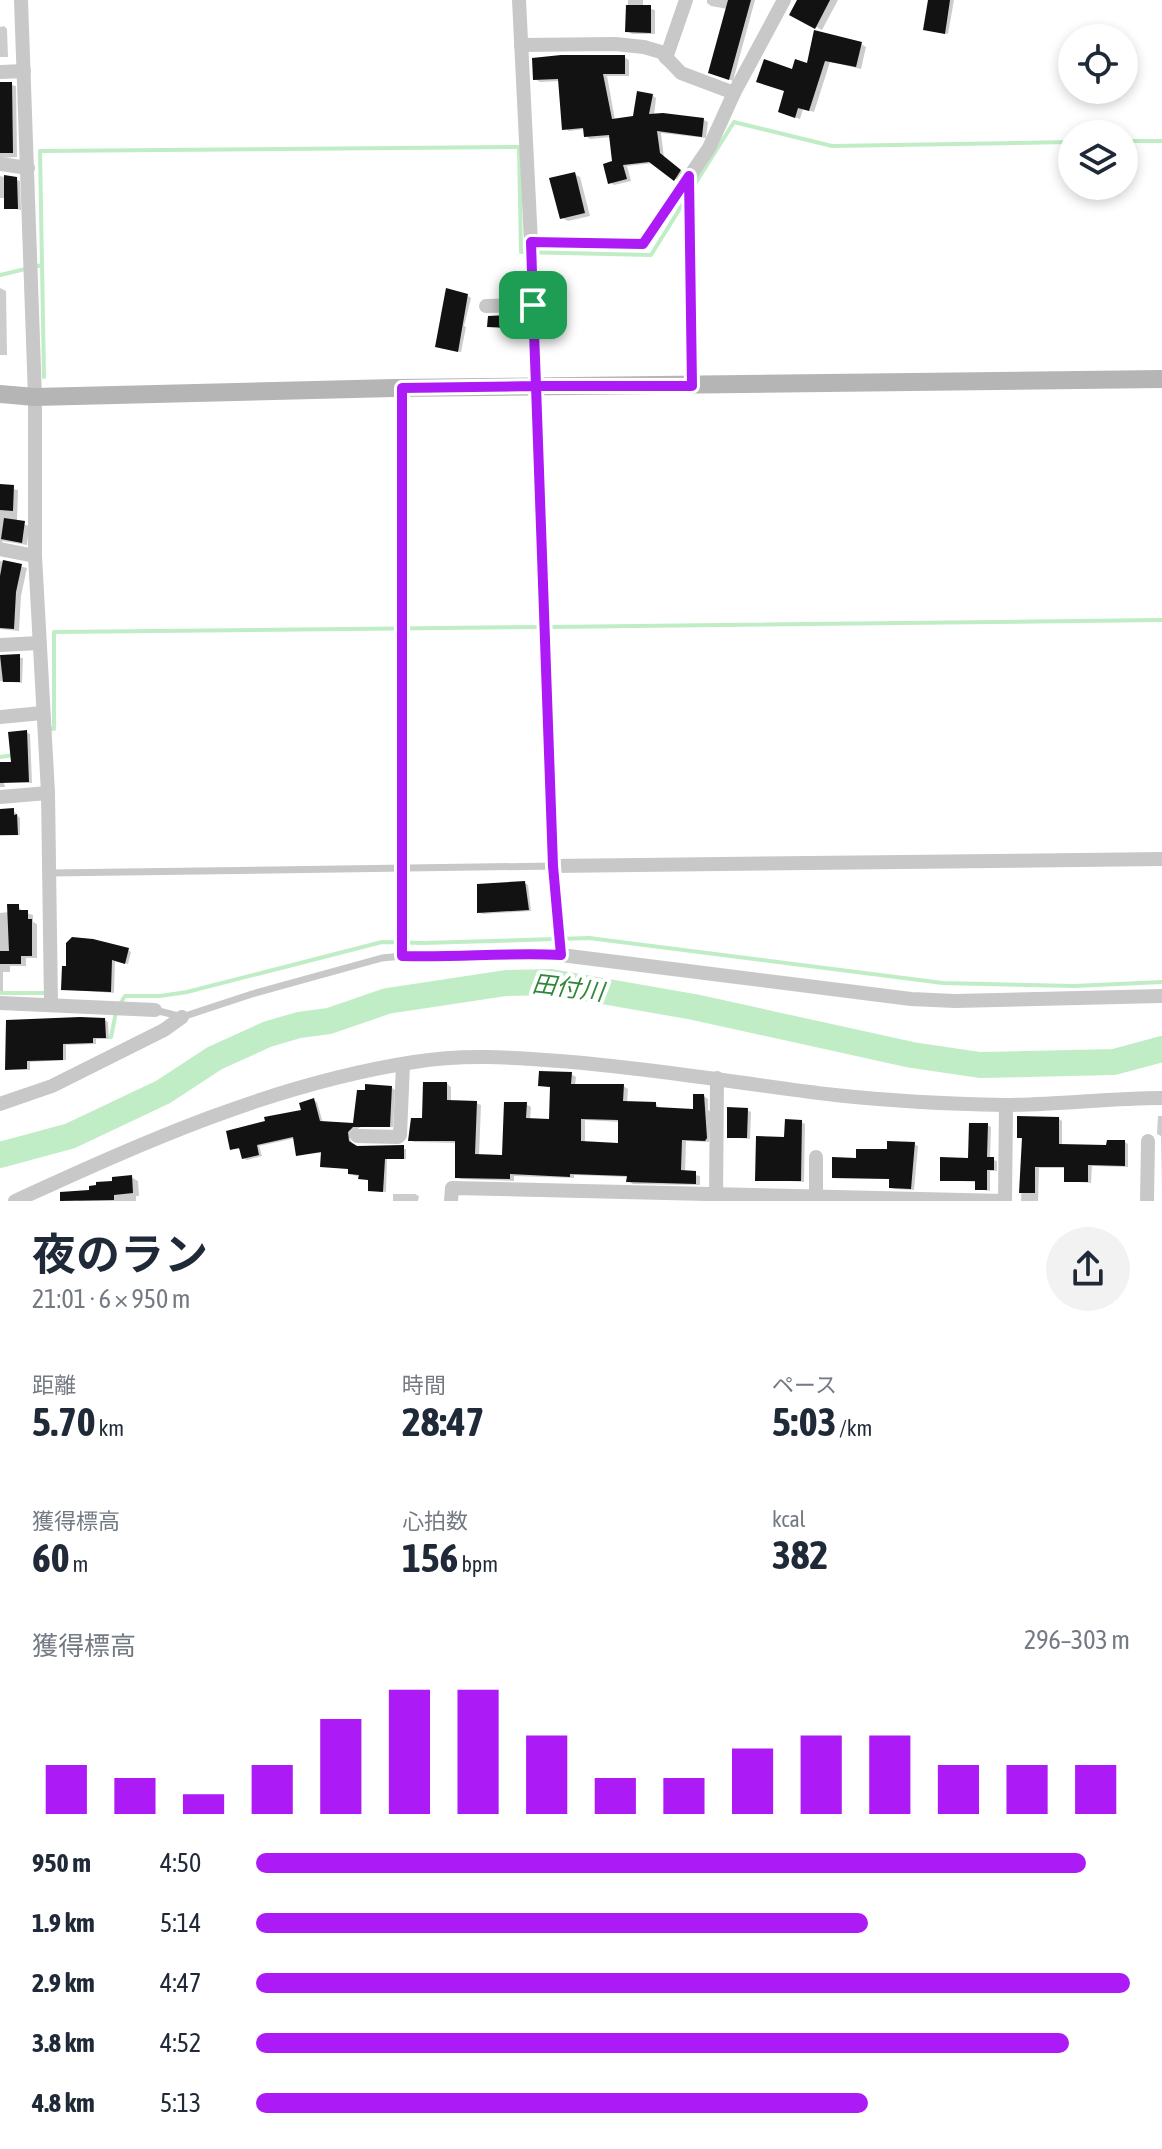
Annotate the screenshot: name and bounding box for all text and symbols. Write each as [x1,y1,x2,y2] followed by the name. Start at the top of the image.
[1058,24,1138,200] map controls
[1058,24,1138,104] button: locate
[1058,120,1138,200] button: layers
[499,271,567,339] pin
[511,283,555,327] icon: arrive
[531,970,608,1006] water label: 田付川
[1046,1227,1130,1311] button: share
[32,1229,208,1279] text: 夜のラン
[32,1284,191,1314] text: 21:01 · 6 × 950 m
[32,1372,76,1398] text: 距離
[402,1372,446,1398] text: 時間
[772,1372,837,1398] text: ペース
[32,1399,96,1444] text: 5.70
[402,1399,484,1444] text: 28:47
[772,1399,836,1444] text: 5:03
[96,1415,124,1441] text: km
[836,1415,872,1441] text: /km
[772,1506,805,1532] text: kcal
[32,1508,120,1534] text: 獲得標高
[402,1508,468,1534] text: 心拍数
[772,1532,828,1577] text: 382
[32,1535,70,1580] text: 60
[402,1535,458,1580] text: 156
[70,1551,88,1577] text: m
[458,1551,498,1577] text: bpm
[1024,1625,1130,1655] text: 296–303 m
[32,1631,136,1661] text: 獲得標高
[32,1848,91,1878] text: 950 m
[160,1848,201,1878] text: 4:50
[32,1908,95,1938] text: 1.9 km
[160,1908,201,1938] text: 5:14
[32,1968,95,1998] text: 2.9 km
[160,1968,201,1998] text: 4:47
[32,2028,95,2058] text: 3.8 km
[160,2028,201,2058] text: 4:52
[32,2088,95,2118] text: 4.8 km
[160,2088,201,2118] text: 5:13

